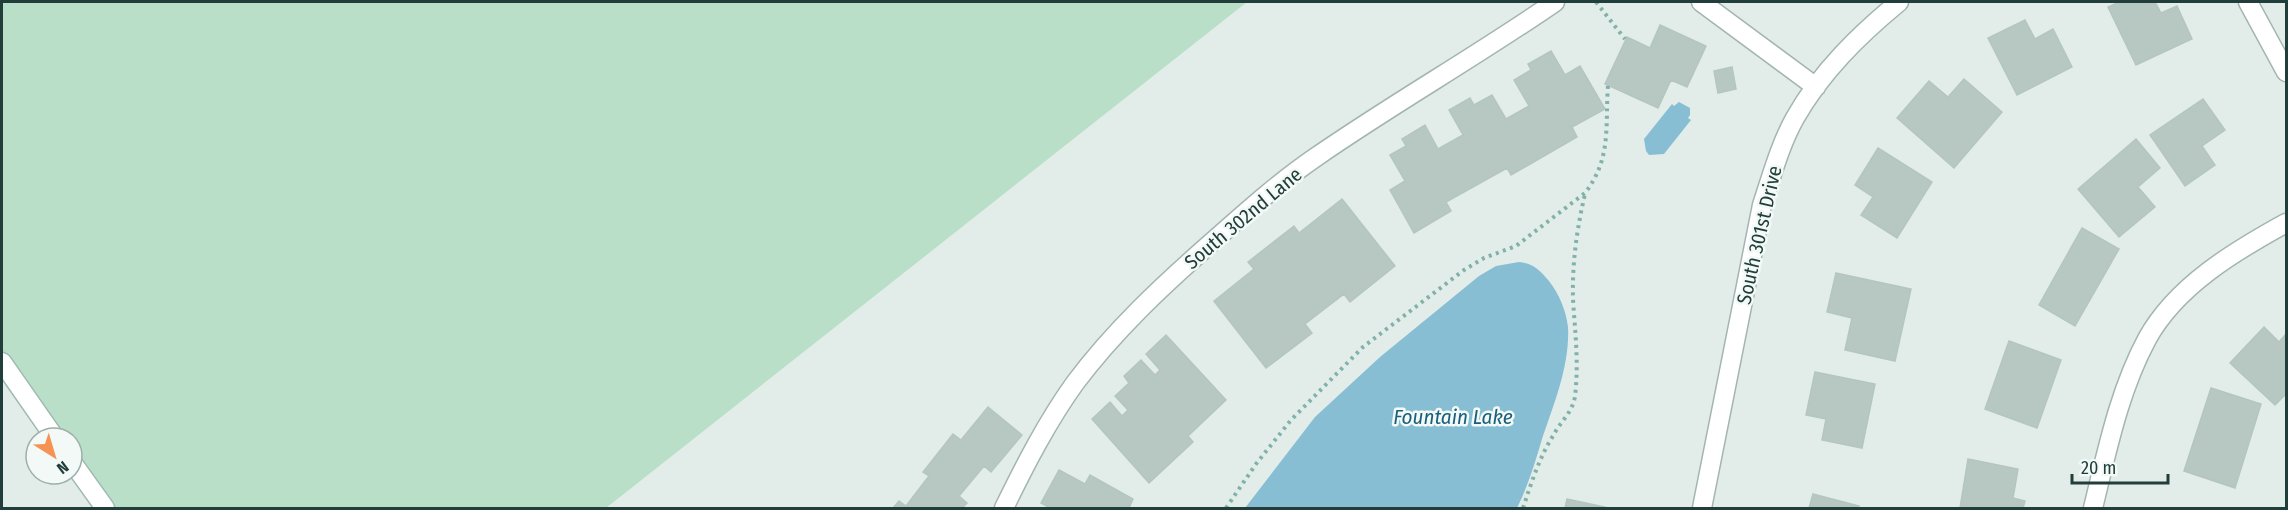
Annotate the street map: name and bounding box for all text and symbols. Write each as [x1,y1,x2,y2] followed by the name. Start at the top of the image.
[1180,162,1306,274] street label: South 302nd Lane
[1731,163,1787,307] street label: South 301st Drive
[1393,404,1513,430] water label: Fountain Lake
[24,426,84,486] north arrow
[2072,447,2168,485] scale bar
[53,457,72,478] text: N
[2081,457,2116,479] text: 20 m

